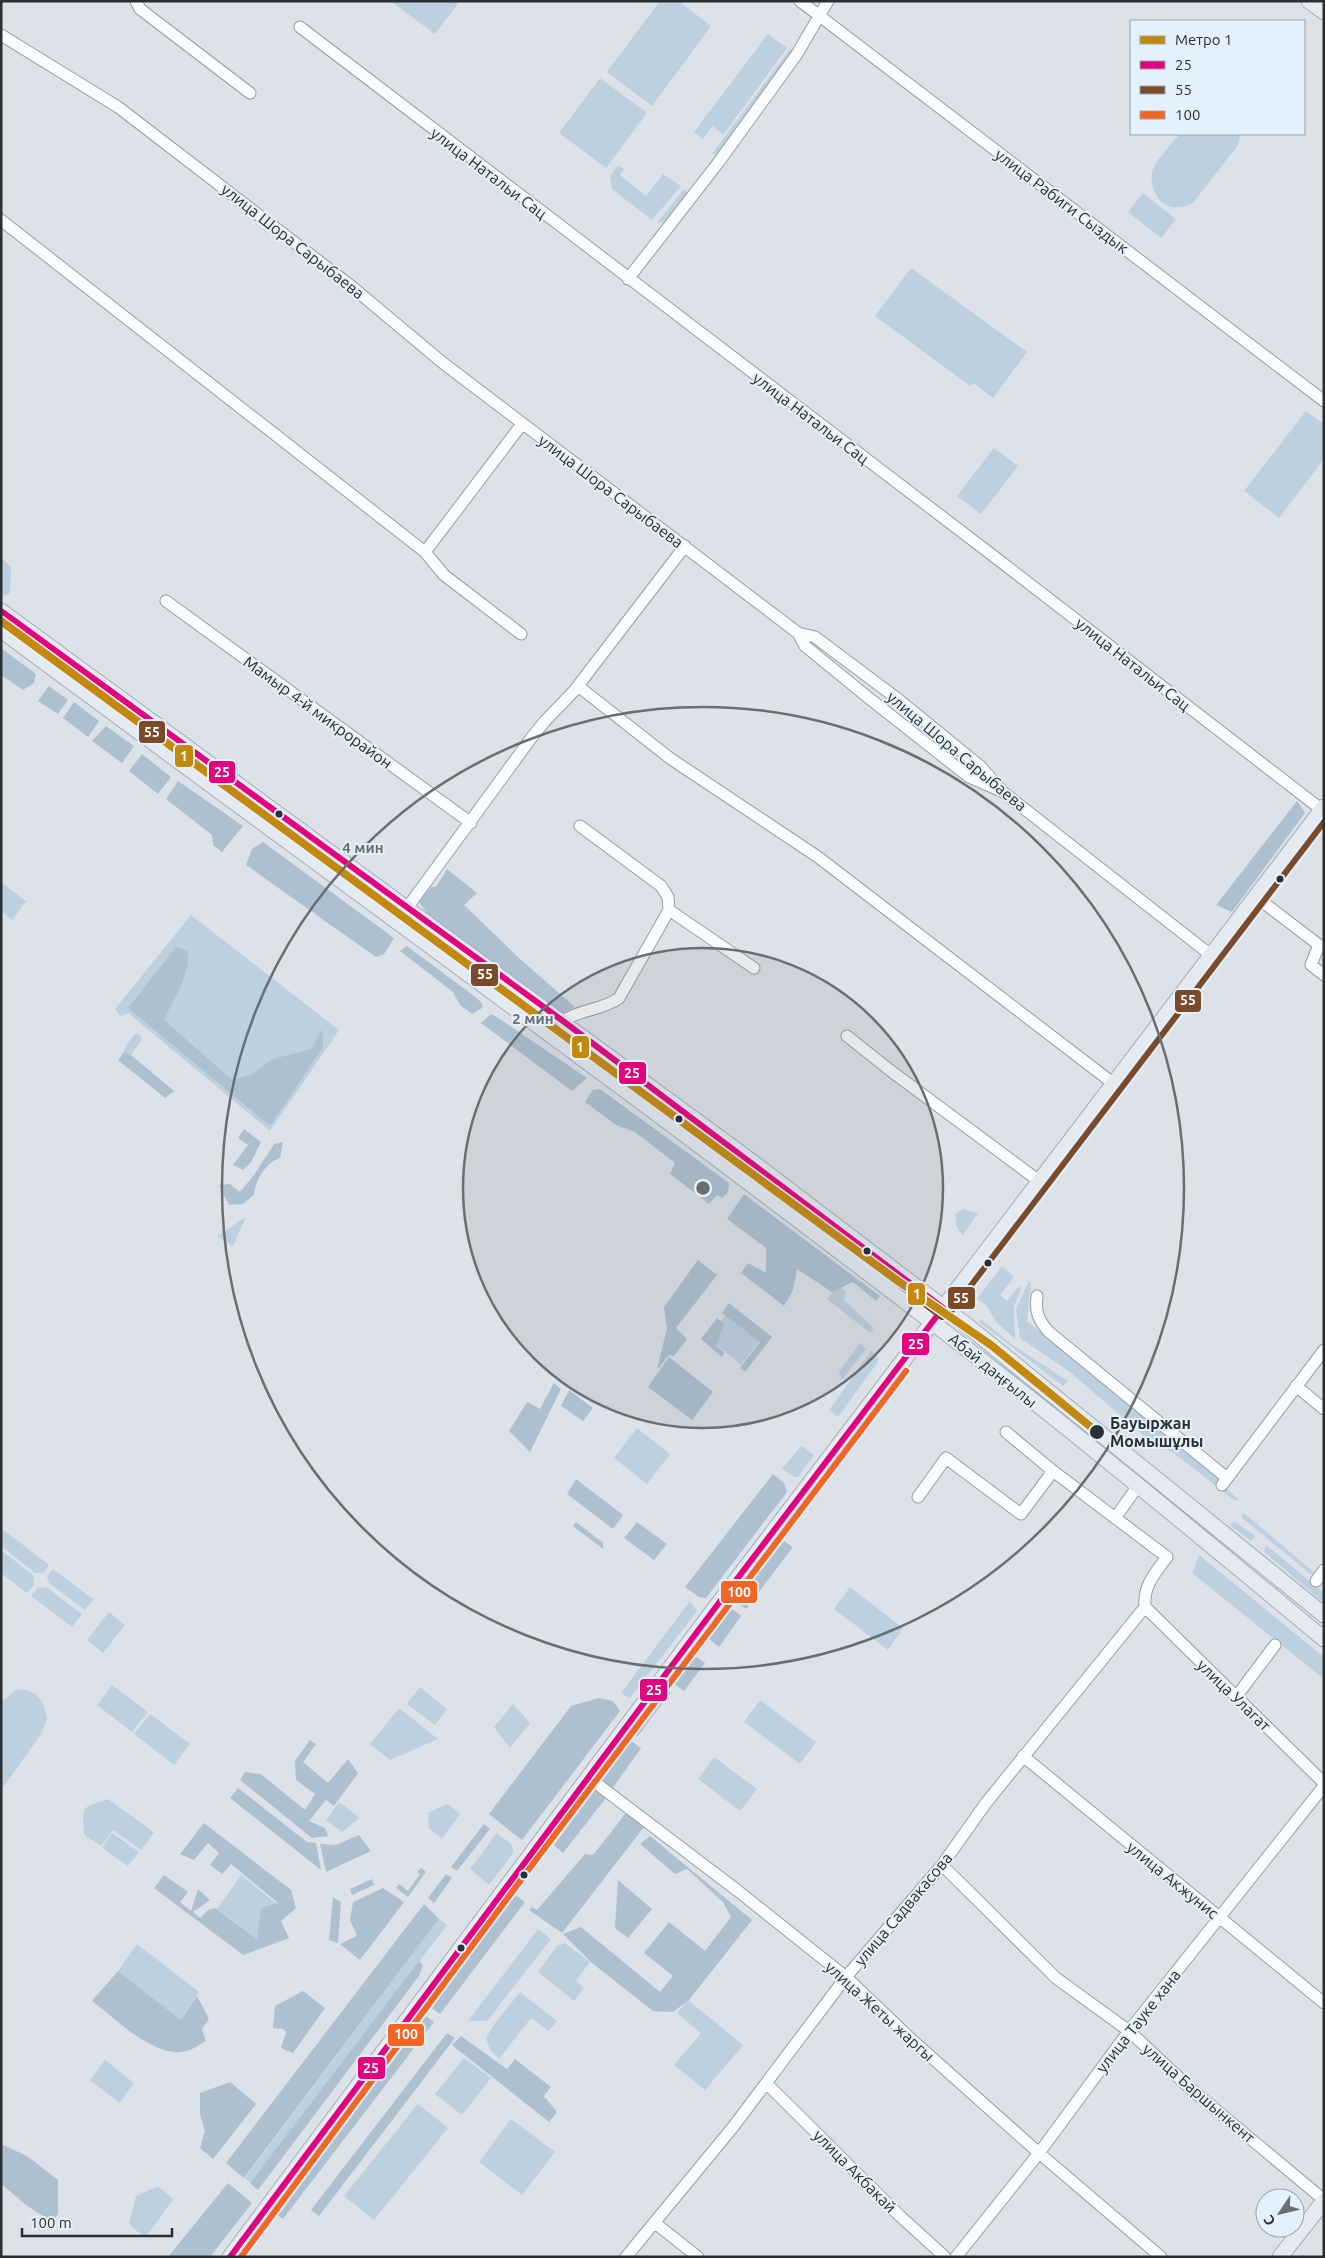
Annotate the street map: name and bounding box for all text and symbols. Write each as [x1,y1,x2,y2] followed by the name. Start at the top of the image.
[1130,20,1305,135] legend
[1175,31,1232,48] text: Метро 1
[1175,56,1192,73] text: 25
[1175,81,1192,98] text: 55
[1175,106,1200,123] text: 100
[428,124,550,222] street label: улица Натальи Сац
[992,145,1132,257] street label: улица Рабиги Сыздык
[218,180,368,302] street label: улица Шора Сарыбаева
[750,369,872,467] street label: улица Натальи Сац
[535,431,687,551] street label: улица Шора Сарыбаева
[1072,614,1194,714] street label: улица Натальи Сац
[240,652,396,772] street label: Мамыр 4-й микрорайон
[884,687,1030,815] street label: улица Шора Сарыбаева
[138,720,166,744] line badge: 55
[144,724,160,740] text: 55
[174,744,194,768] line badge: 1
[180,748,188,764] text: 1
[208,760,236,784] line badge: 25
[214,764,230,780] text: 25
[274,809,284,819] unlabelled marker
[342,839,384,856] text: 4 мин
[1275,874,1285,884] unlabelled marker
[470,963,499,987] line badge: 55
[477,966,493,982] text: 55
[1174,989,1202,1013] line badge: 55
[1180,992,1196,1008] text: 55
[512,1010,554,1027] text: 2 мин
[571,1035,590,1059] line badge: 1
[576,1039,584,1055] text: 1
[618,1061,647,1085] line badge: 25
[624,1065,640,1081] text: 25
[674,1114,684,1124] unlabelled marker
[694,1179,712,1197] centre of rings
[862,1246,872,1256] unlabelled marker
[983,1258,993,1268] unlabelled marker
[907,1282,926,1306] line badge: 1
[913,1286,921,1302] text: 1
[947,1286,976,1310] line badge: 55
[953,1290,969,1306] text: 55
[945,1329,1041,1411] street label: Абай даңғылы
[901,1332,930,1356] line badge: 25
[908,1336,924,1352] text: 25
[1110,1414,1203,1450] place label: Бауыржан Момышұлы
[1088,1423,1106,1441] marker: Бауыржан Момышұлы
[720,1580,758,1604] line badge: 100
[727,1584,751,1600] text: 100
[1194,1656,1274,1734] street label: улица Улагат
[639,1678,668,1702] line badge: 25
[646,1682,662,1698] text: 25
[1124,1838,1223,1923] street label: улица Акжунис
[850,1849,956,1969] street label: улица Садвакасова
[519,1870,529,1880] unlabelled marker
[456,1943,466,1953] unlabelled marker
[822,1957,938,2065] street label: улица Жеты жаргы
[1092,1966,1184,2076] street label: улица Тауке хана
[387,2023,425,2047] line badge: 100
[394,2026,418,2042] text: 100
[1139,2039,1259,2147] street label: улица Баршынкент
[357,2056,386,2080] line badge: 25
[363,2060,379,2076] text: 25
[810,2126,900,2216] street label: улица Акбакай
[1255,2188,1305,2238] north arrow
[22,2206,172,2238] scale bar
[1260,2212,1278,2229] text: С
[30,2214,72,2231] text: 100 m

